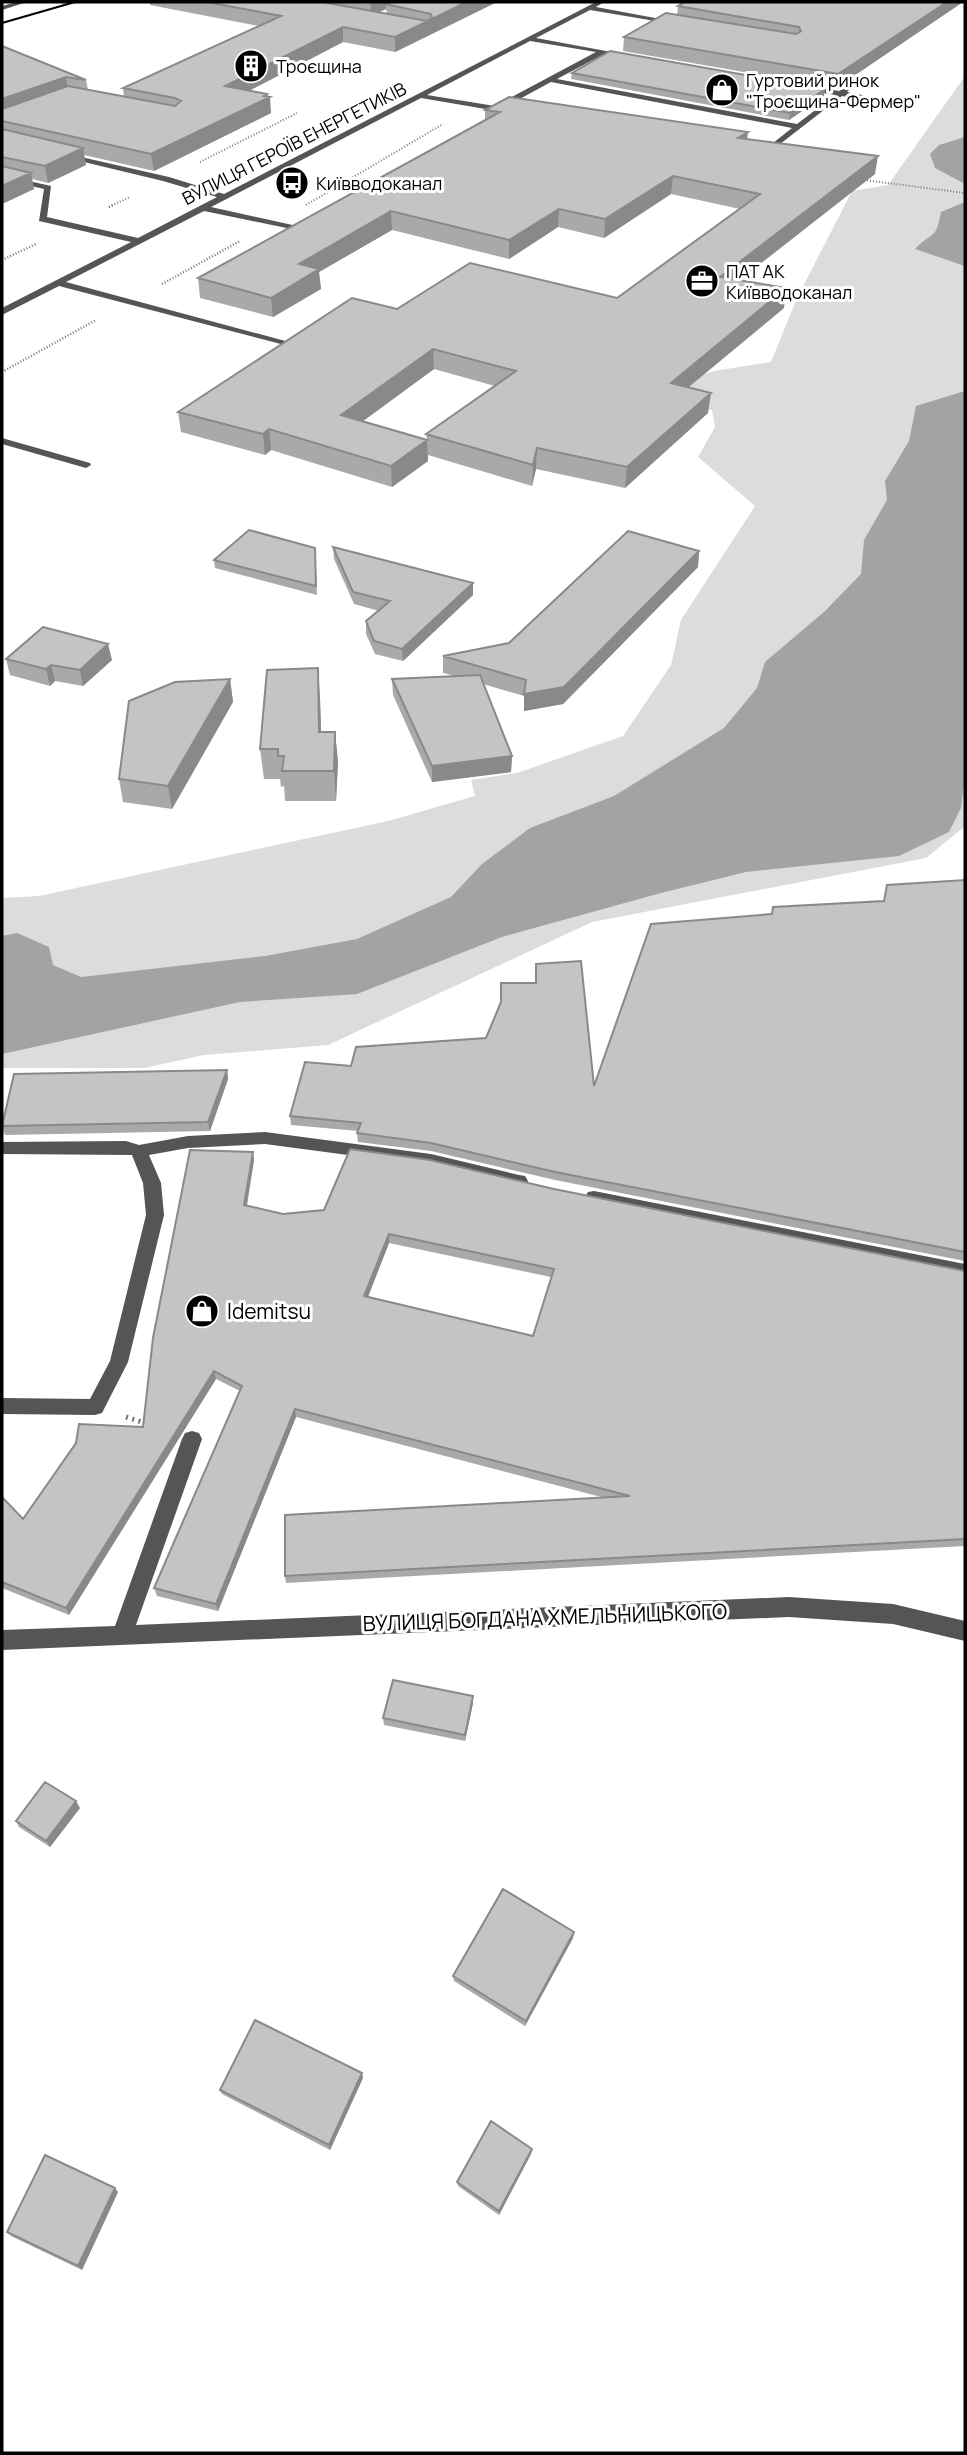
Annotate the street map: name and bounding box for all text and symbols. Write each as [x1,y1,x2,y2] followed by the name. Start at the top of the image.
[232,47,270,85] building icon: Троєщина
[276,54,362,78] place label: Троєщина
[746,68,921,113] place label: Гуртовий ринок "Троєщина-Фермер"
[703,71,741,109] shop icon: Гуртовий ринок "Троєщина-Фермер"
[178,76,410,210] street label: ВУЛИЦЯ ГЕРОЇВ ЕНЕРГЕТИКІВ
[273,164,311,202] bus stop icon: Київводоканал
[316,171,442,195] place label: Київводоканал
[726,259,852,304] place label: ПАТ АК Київводоканал
[683,262,721,300] office icon: ПАТ АК Київводоканал
[183,1292,221,1330] shop icon: Idemitsu
[227,1297,311,1325] place label: Idemitsu
[362,1597,728,1637] street label: ВУЛИЦЯ БОГДАНА ХМЕЛЬНИЦЬКОГО

